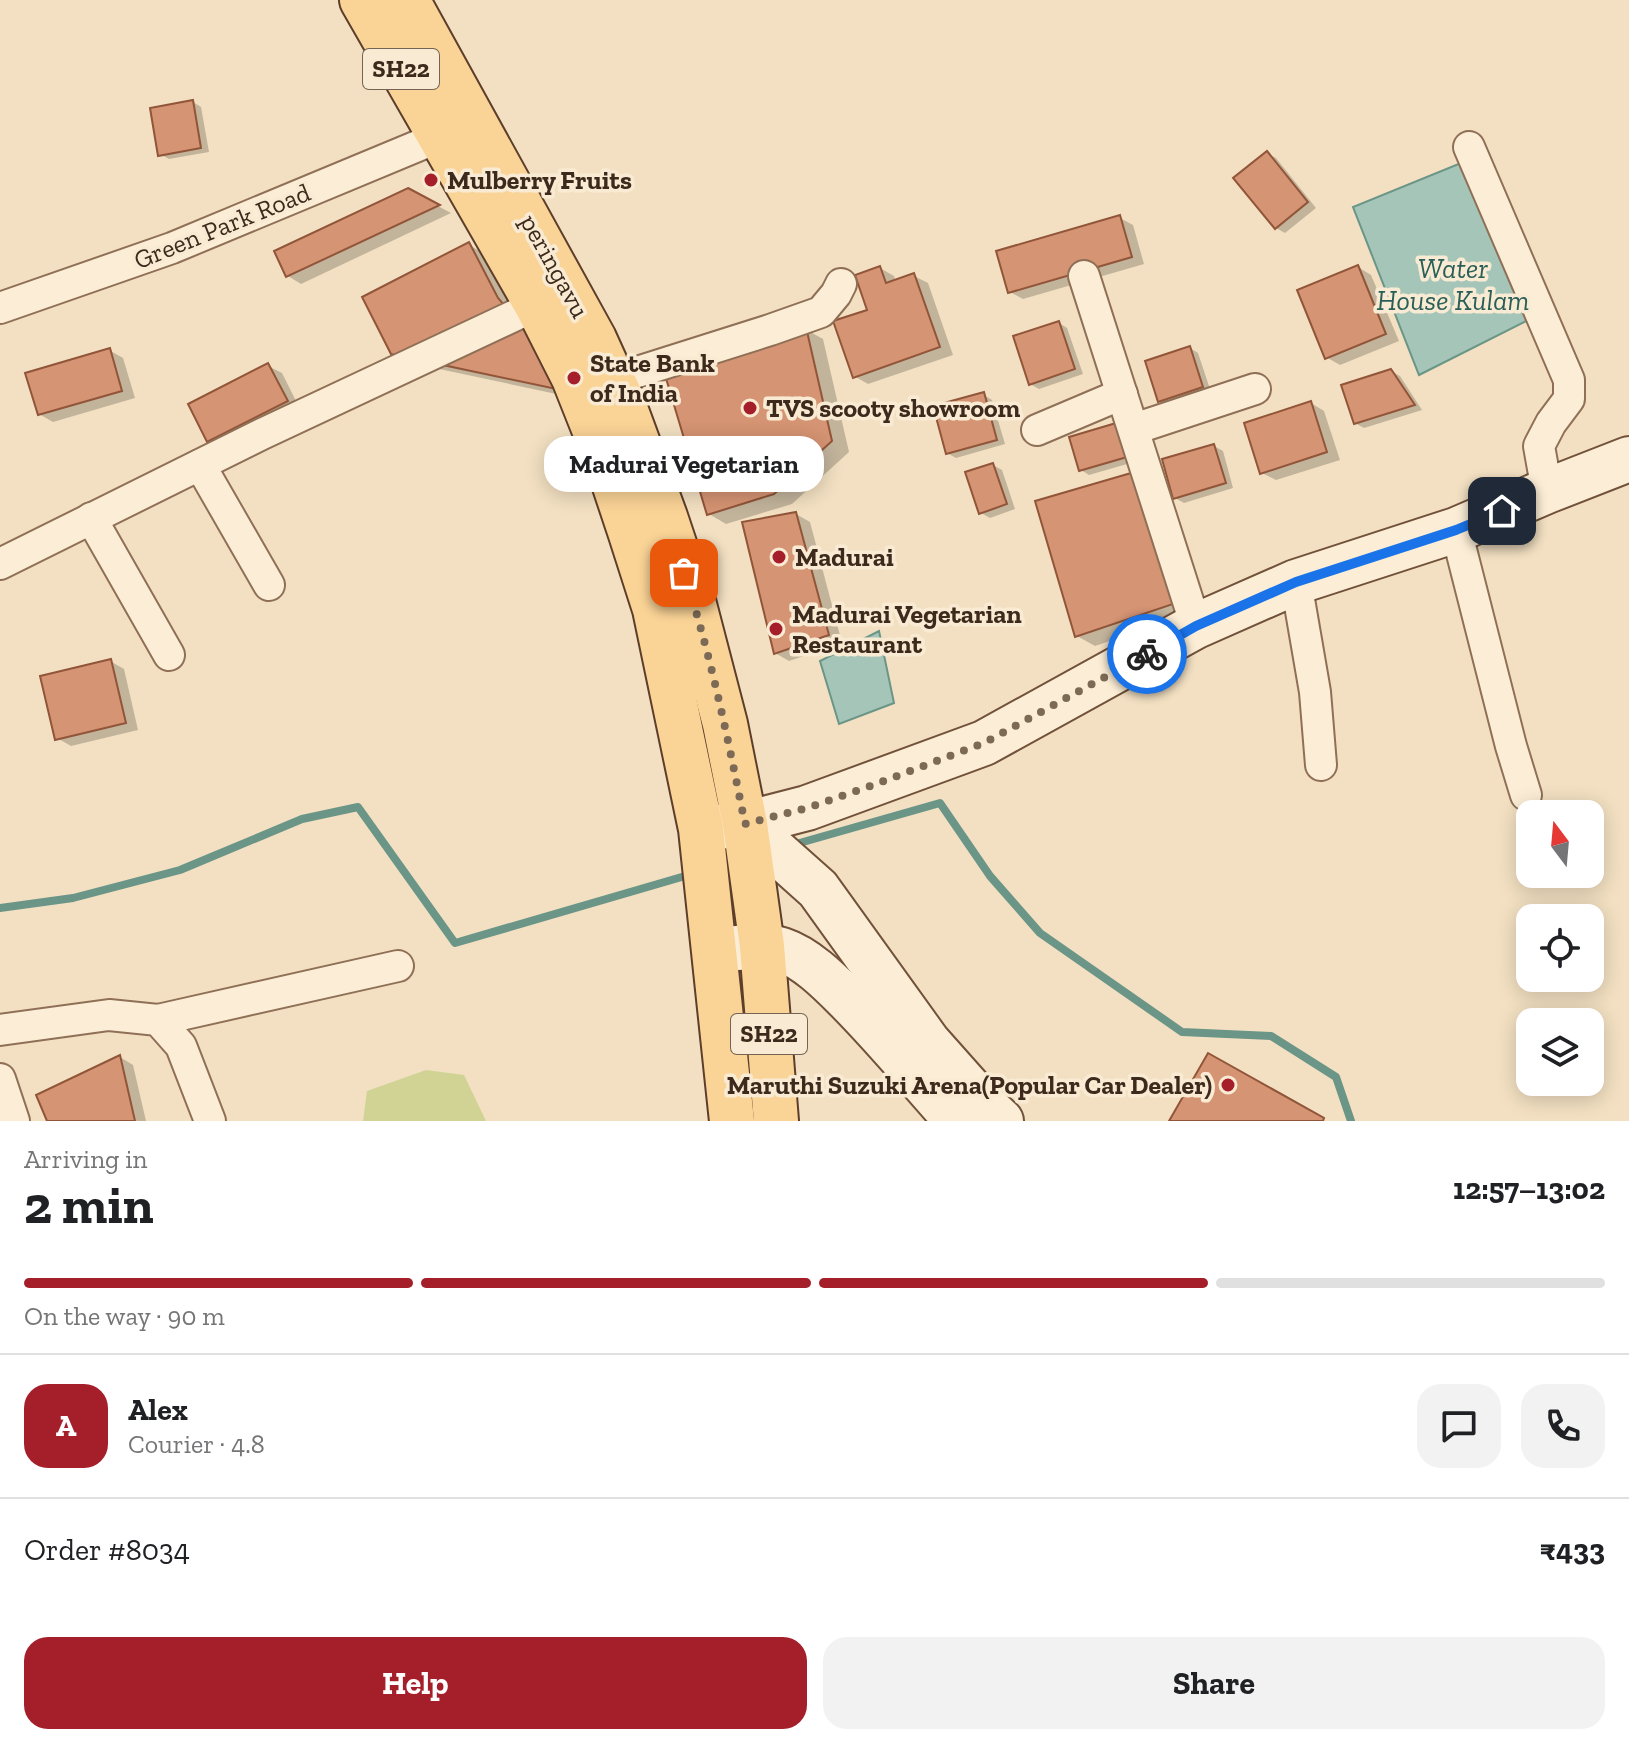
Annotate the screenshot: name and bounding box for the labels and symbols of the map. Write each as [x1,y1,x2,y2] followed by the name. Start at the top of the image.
[363,49,439,89] road number: SH22
[447,164,632,196] place label: Mulberry Fruits
[422,171,440,189] marker: Mulberry Fruits
[129,176,315,276] street label: Green Park Road
[513,209,597,324] street label: peringavu
[1377,252,1529,317] water label: Water House Kulam
[590,347,716,409] place label: State Bank of India
[565,369,583,387] marker: State Bank of India
[766,392,1021,424] place label: TVS scooty showroom
[741,399,759,417] marker: TVS scooty showroom
[544,437,824,493] callout: Madurai Vegetarian
[1468,477,1536,545] pin
[650,539,718,607] pin
[795,541,894,573] place label: Madurai
[770,548,788,566] marker: Madurai
[792,598,1022,660] place label: Madurai Vegetarian Restaurant
[1107,614,1187,694] courier
[767,620,785,638] marker: Madurai Vegetarian Restaurant
[1516,800,1604,888] north arrow
[731,1014,807,1054] road number: SH22
[727,1069,1212,1101] place label: Maruthi Suzuki Arena(Popular Car Dealer)
[1219,1076,1237,1094] marker: Maruthi Suzuki Arena(Popular Car Dealer)

